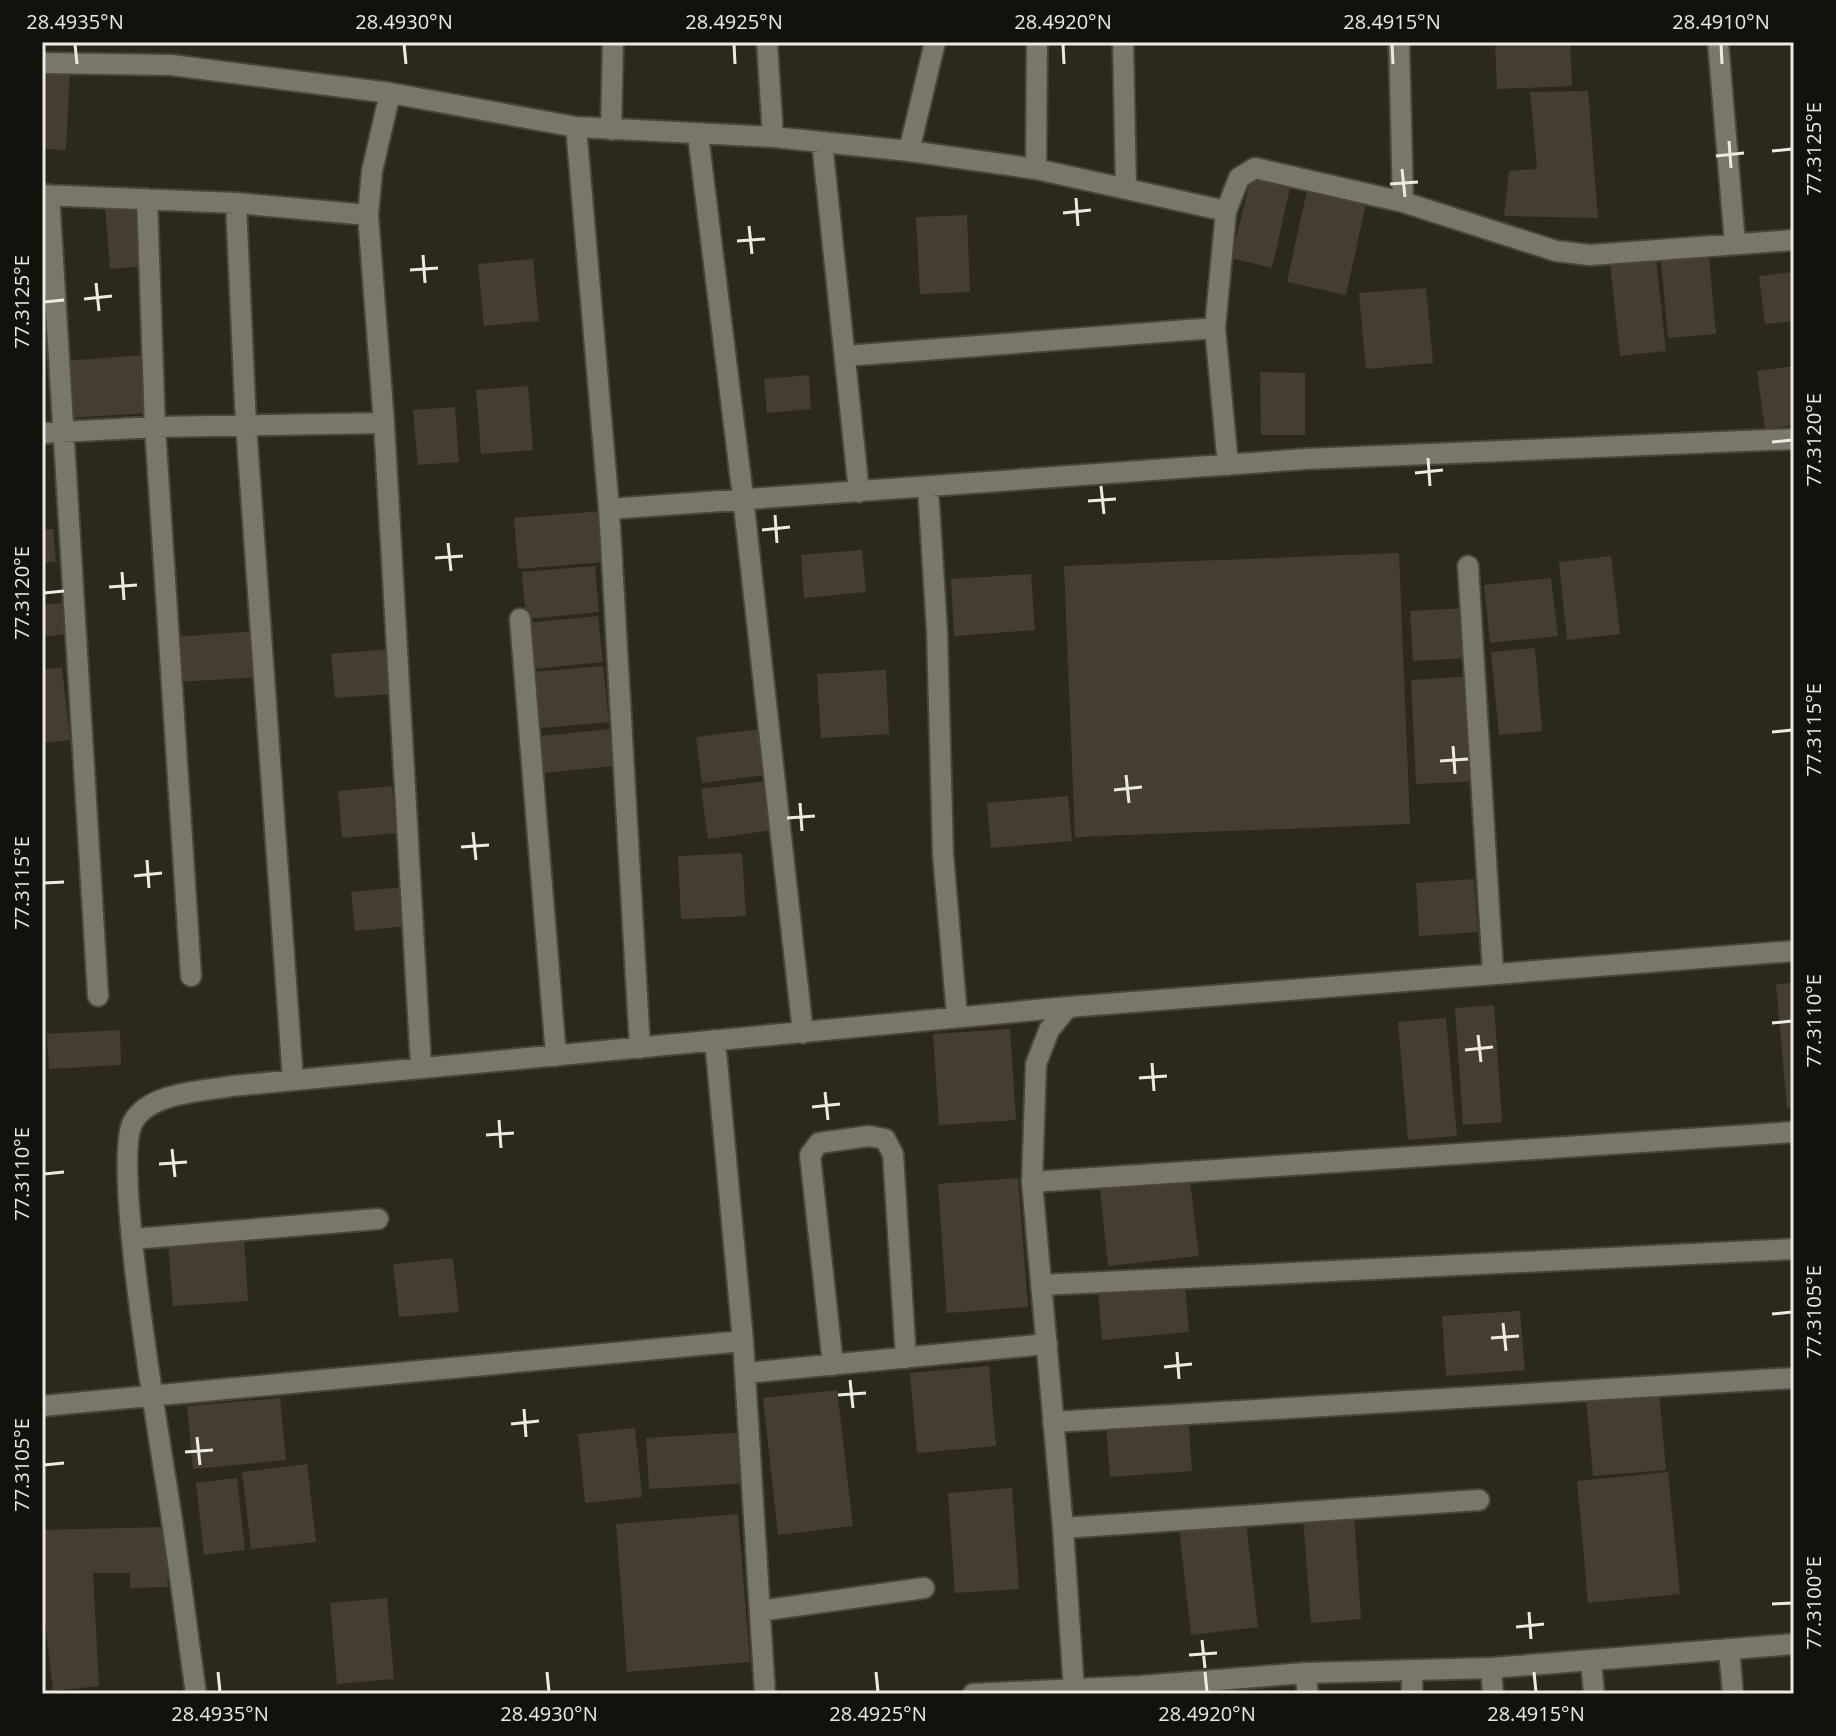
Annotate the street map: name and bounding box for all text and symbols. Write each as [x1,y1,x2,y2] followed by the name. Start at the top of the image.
[26,8,124,35] text: 28.4935°N
[355,8,453,35] text: 28.4930°N
[685,8,783,35] text: 28.4925°N
[1014,8,1112,35] text: 28.4920°N
[1343,8,1441,35] text: 28.4915°N
[1672,8,1770,35] text: 28.4910°N
[1800,102,1827,196] text: 77.3125°E
[8,255,35,349] text: 77.3125°E
[1800,393,1827,487] text: 77.3120°E
[8,546,35,640] text: 77.3120°E
[1800,683,1827,777] text: 77.3115°E
[8,836,35,930] text: 77.3115°E
[1800,974,1827,1068] text: 77.3110°E
[8,1127,35,1221] text: 77.3110°E
[1800,1265,1827,1359] text: 77.3105°E
[8,1418,35,1512] text: 77.3105°E
[1800,1556,1827,1650] text: 77.3100°E
[171,1700,269,1727] text: 28.4935°N
[500,1700,598,1727] text: 28.4930°N
[829,1700,927,1727] text: 28.4925°N
[1158,1700,1256,1727] text: 28.4920°N
[1487,1700,1585,1727] text: 28.4915°N

